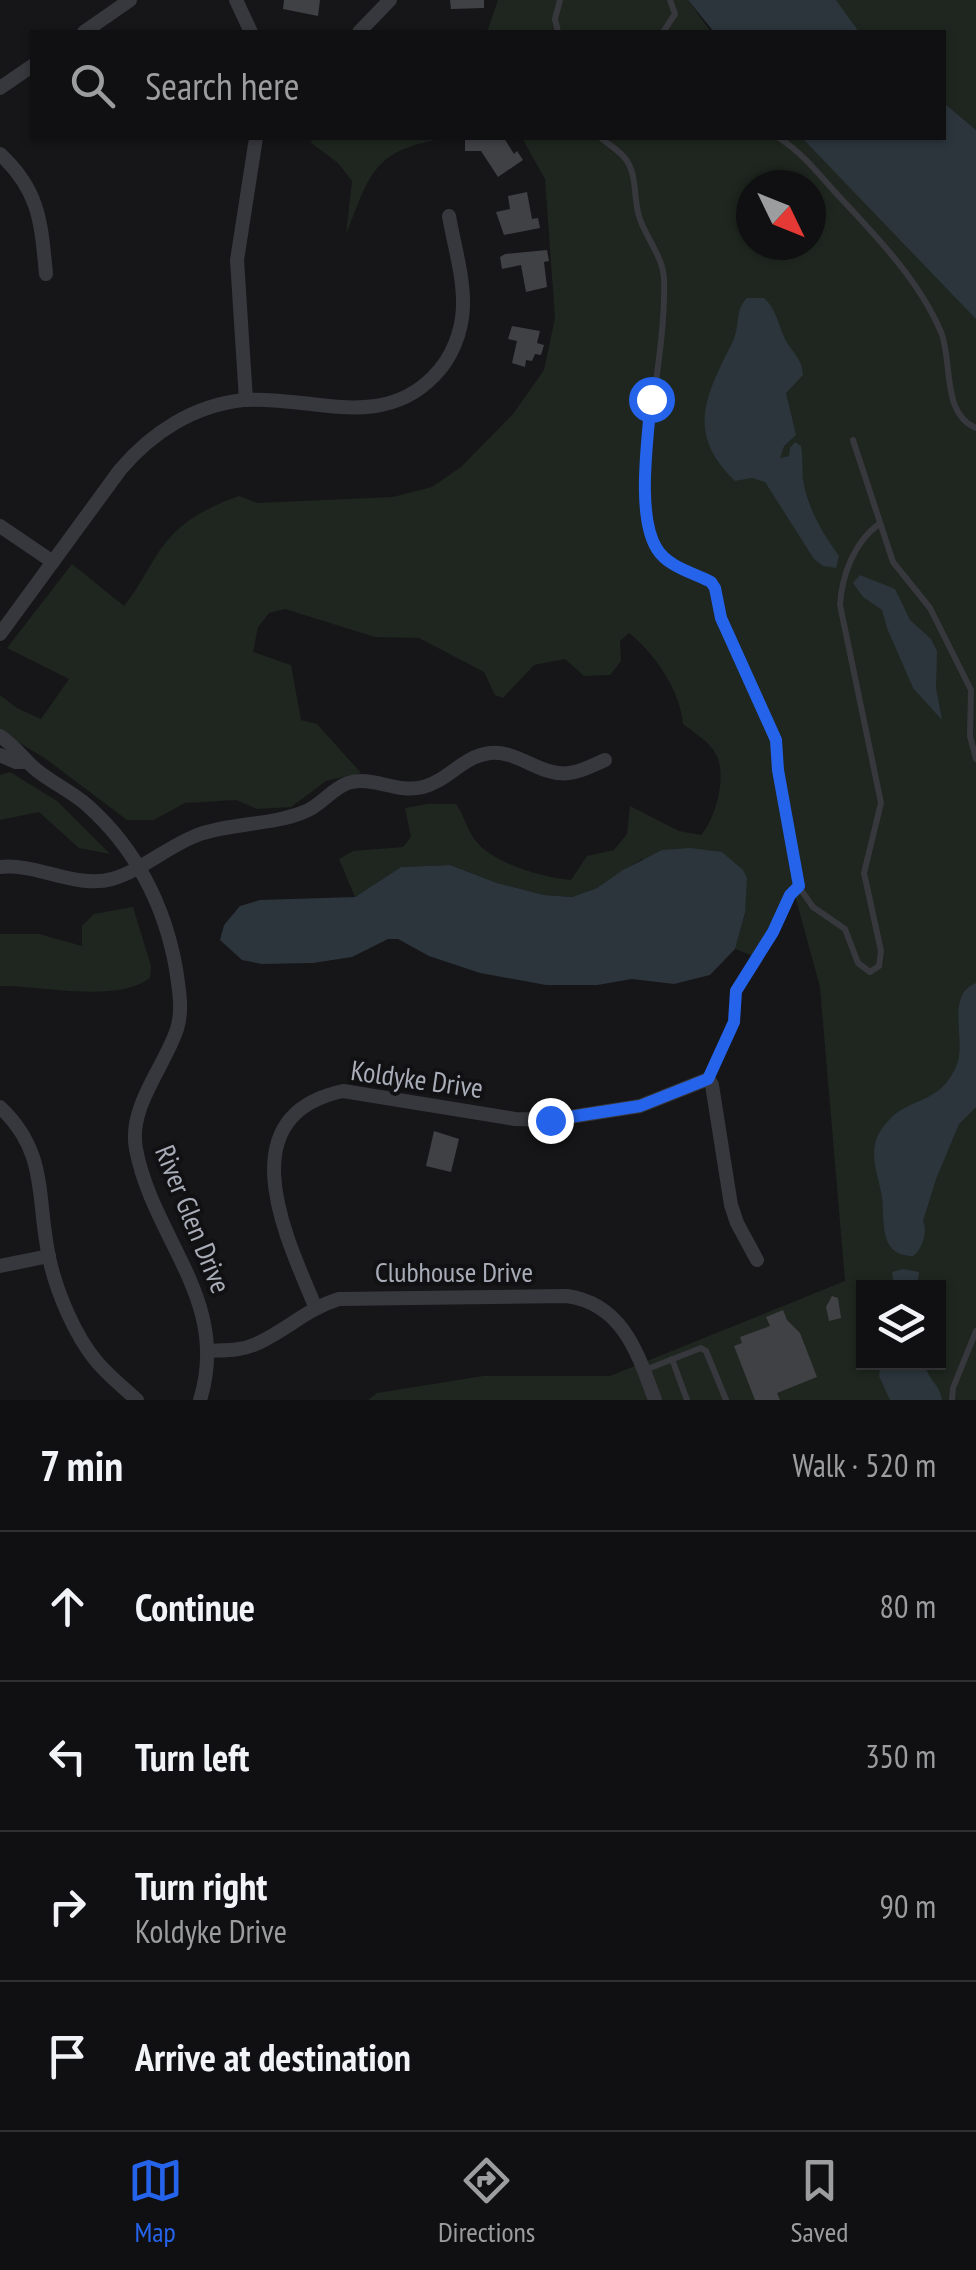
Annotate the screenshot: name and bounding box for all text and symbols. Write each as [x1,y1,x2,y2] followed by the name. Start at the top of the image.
[30,30,946,140] search box
[65,58,120,113] icon: search
[145,61,299,110] text: Search here
[736,170,826,260] north arrow
[629,377,675,423] route start
[349,1051,485,1106] street label: Koldyke Drive
[528,1098,574,1144] route end
[147,1139,240,1298] street label: River Glen Drive
[375,1253,533,1290] street label: Clubhouse Drive
[856,1280,946,1370] map controls
[856,1280,946,1370] button: layers
[40,1438,123,1493] text: 7 min
[792,1444,936,1486] text: Walk · 520 m
[40,1579,95,1634] icon: ahead
[135,1582,255,1631] text: Continue
[880,1585,936,1627] text: 80 m
[40,1729,95,1784] icon: left
[135,1732,249,1781] text: Turn left
[865,1735,936,1777] text: 350 m
[135,1861,267,1910] text: Turn right
[40,1879,95,1934] icon: right
[880,1885,936,1927] text: 90 m
[135,1910,287,1952] text: Koldyke Drive
[40,2029,95,2084] icon: arrive
[135,2032,411,2081] text: Arrive at destination
[128,2153,183,2250] tab: Map
[438,2153,535,2250] tab: Directions
[791,2153,848,2250] tab: Saved

